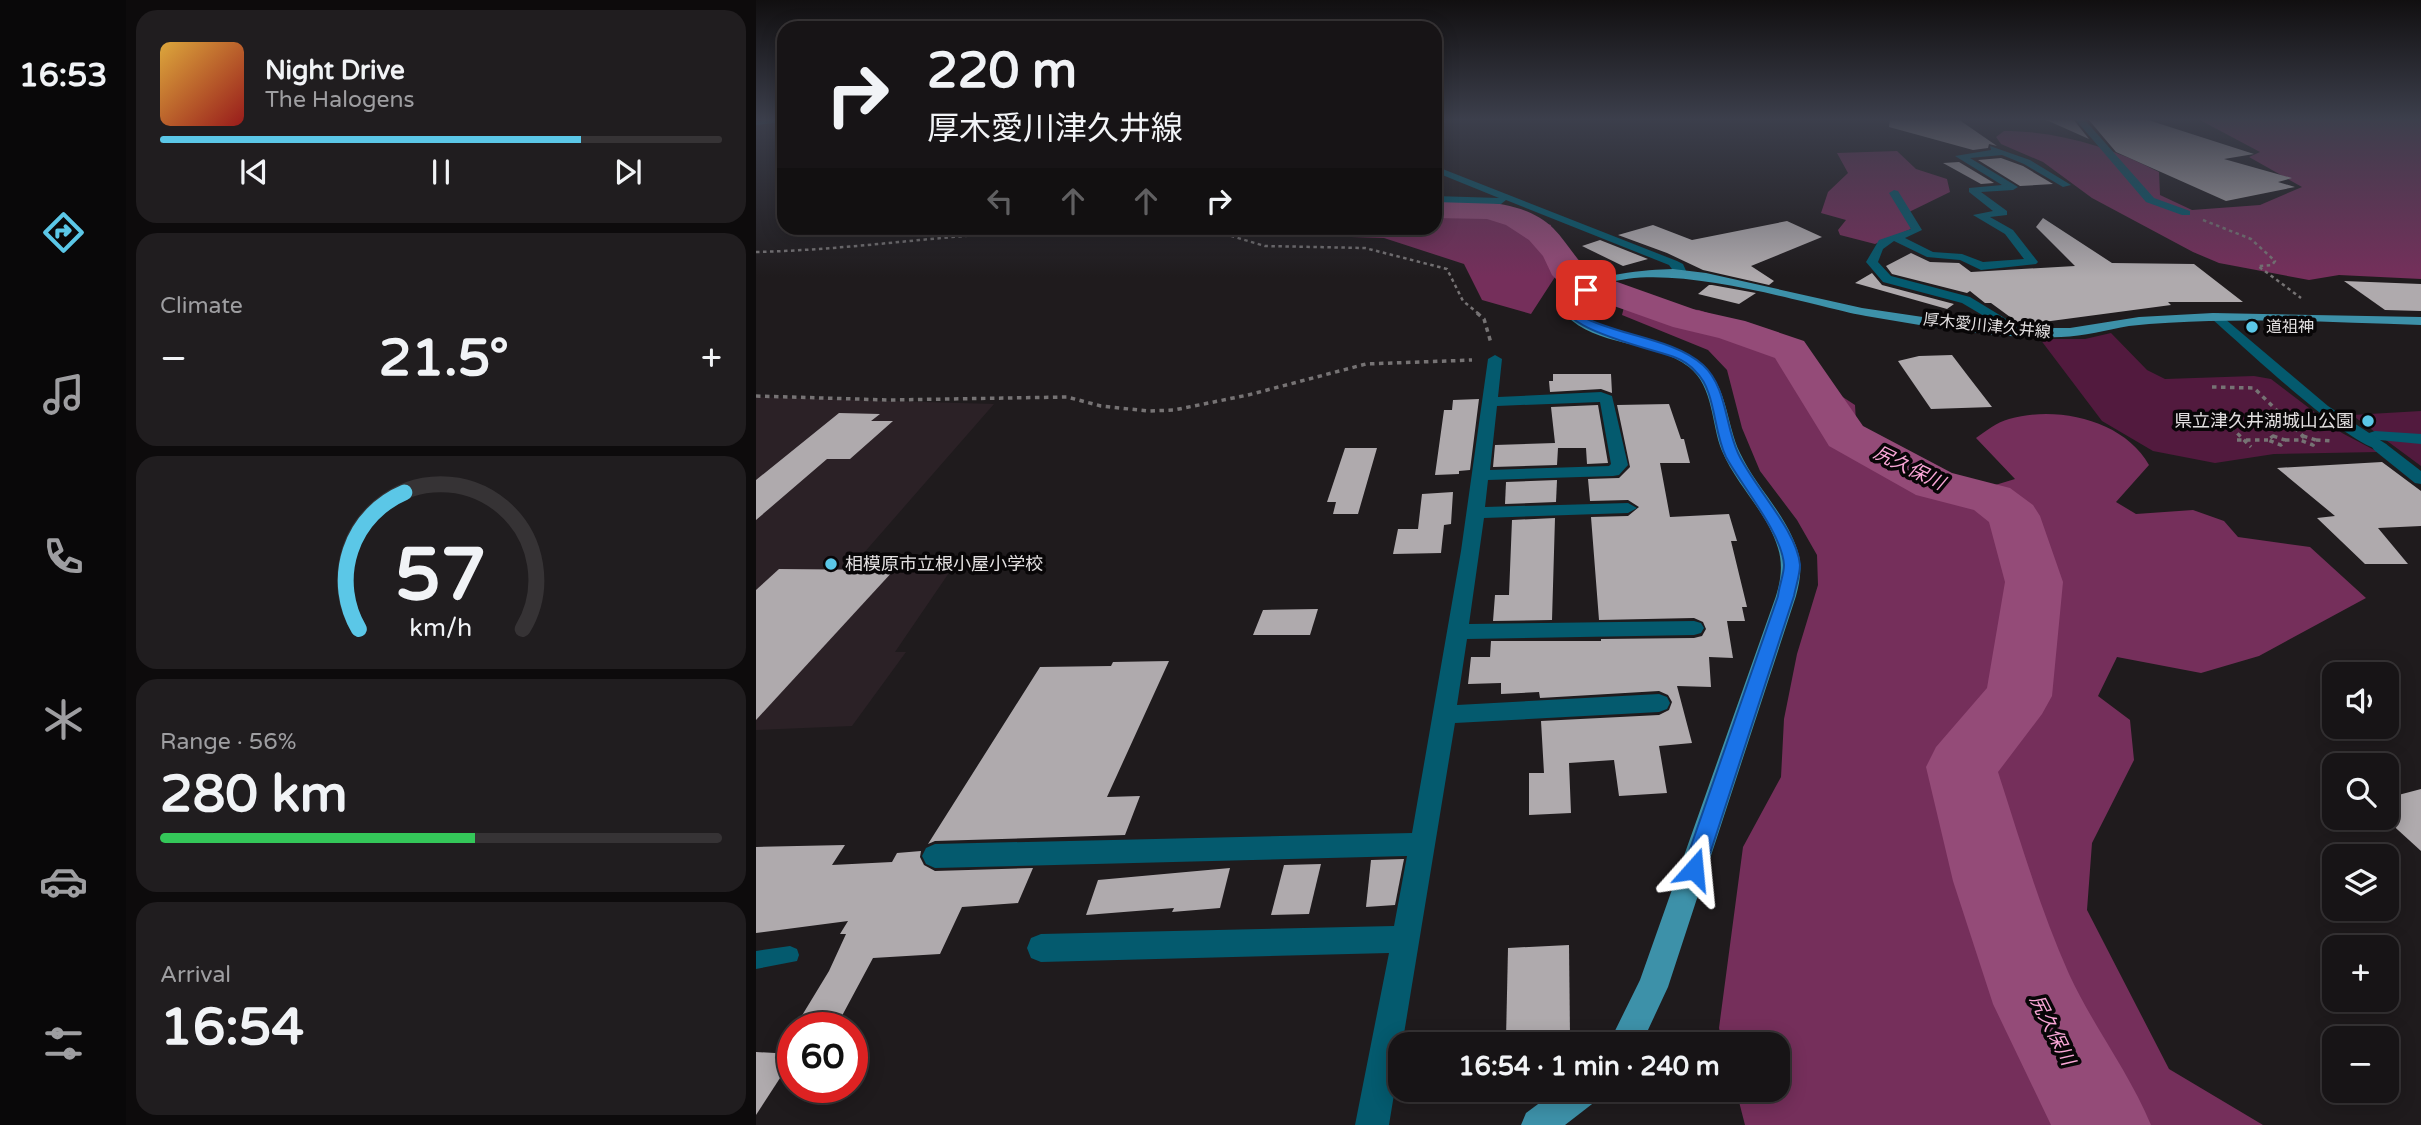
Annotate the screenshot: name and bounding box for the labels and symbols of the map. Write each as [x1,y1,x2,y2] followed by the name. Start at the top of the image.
[1556,260,1616,320] pin
[1922,309,2052,343] street label: 厚木愛川津久井線
[2266,317,2314,337] place label: 道祖神
[2244,319,2260,335] marker: 道祖神
[2174,410,2354,432] place label: 県立津久井湖城山公園
[2360,413,2376,429] marker: 県立津久井湖城山公園
[1870,441,1950,495] water label: 尻久保川
[845,553,1043,575] place label: 相模原市立根小屋小学校
[823,556,839,572] marker: 相模原市立根小屋小学校
[1657,832,1731,906] position arrow
[2025,991,2080,1071] water label: 尻久保川
[777,1012,868,1103] speed limit sign: 60

